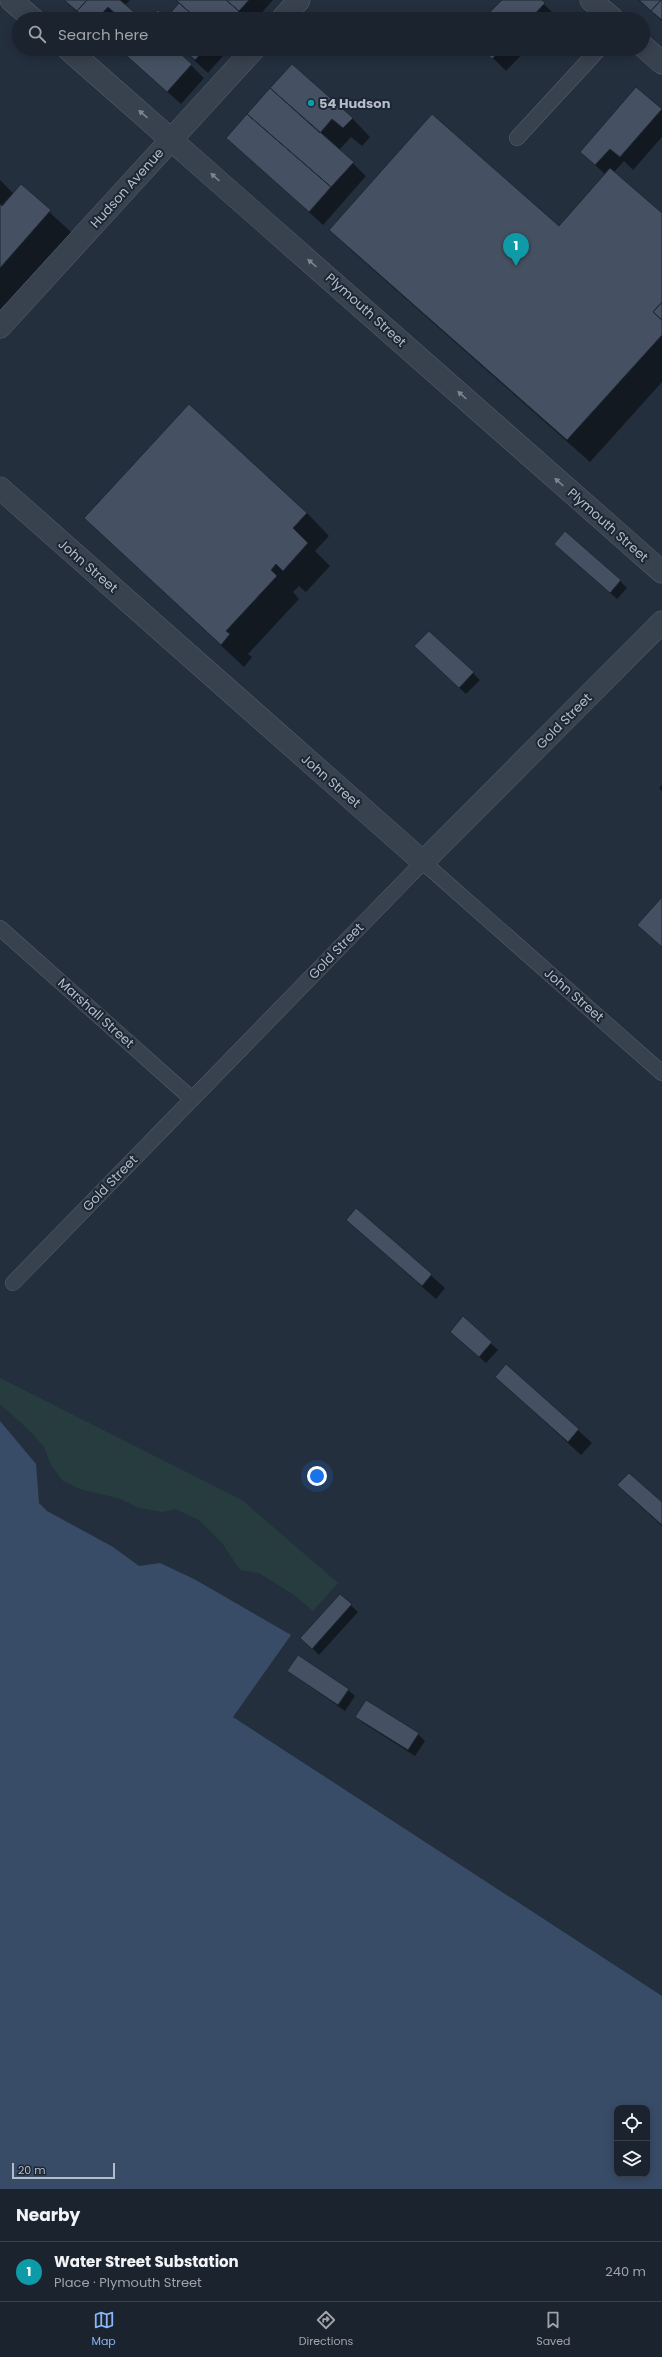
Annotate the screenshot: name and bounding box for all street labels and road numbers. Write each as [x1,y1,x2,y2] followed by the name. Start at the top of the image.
[86,144,168,232] street label: Hudson Avenue
[321,269,411,352] street label: Plymouth Street
[563,484,653,567] street label: Plymouth Street
[54,535,122,597] street label: John Street
[532,689,596,753] street label: Gold Street
[297,750,365,812] street label: John Street
[304,918,368,983] street label: Gold Street
[540,964,608,1026] street label: John Street
[54,974,138,1053] street label: Marshall Street
[78,1150,142,1215] street label: Gold Street

